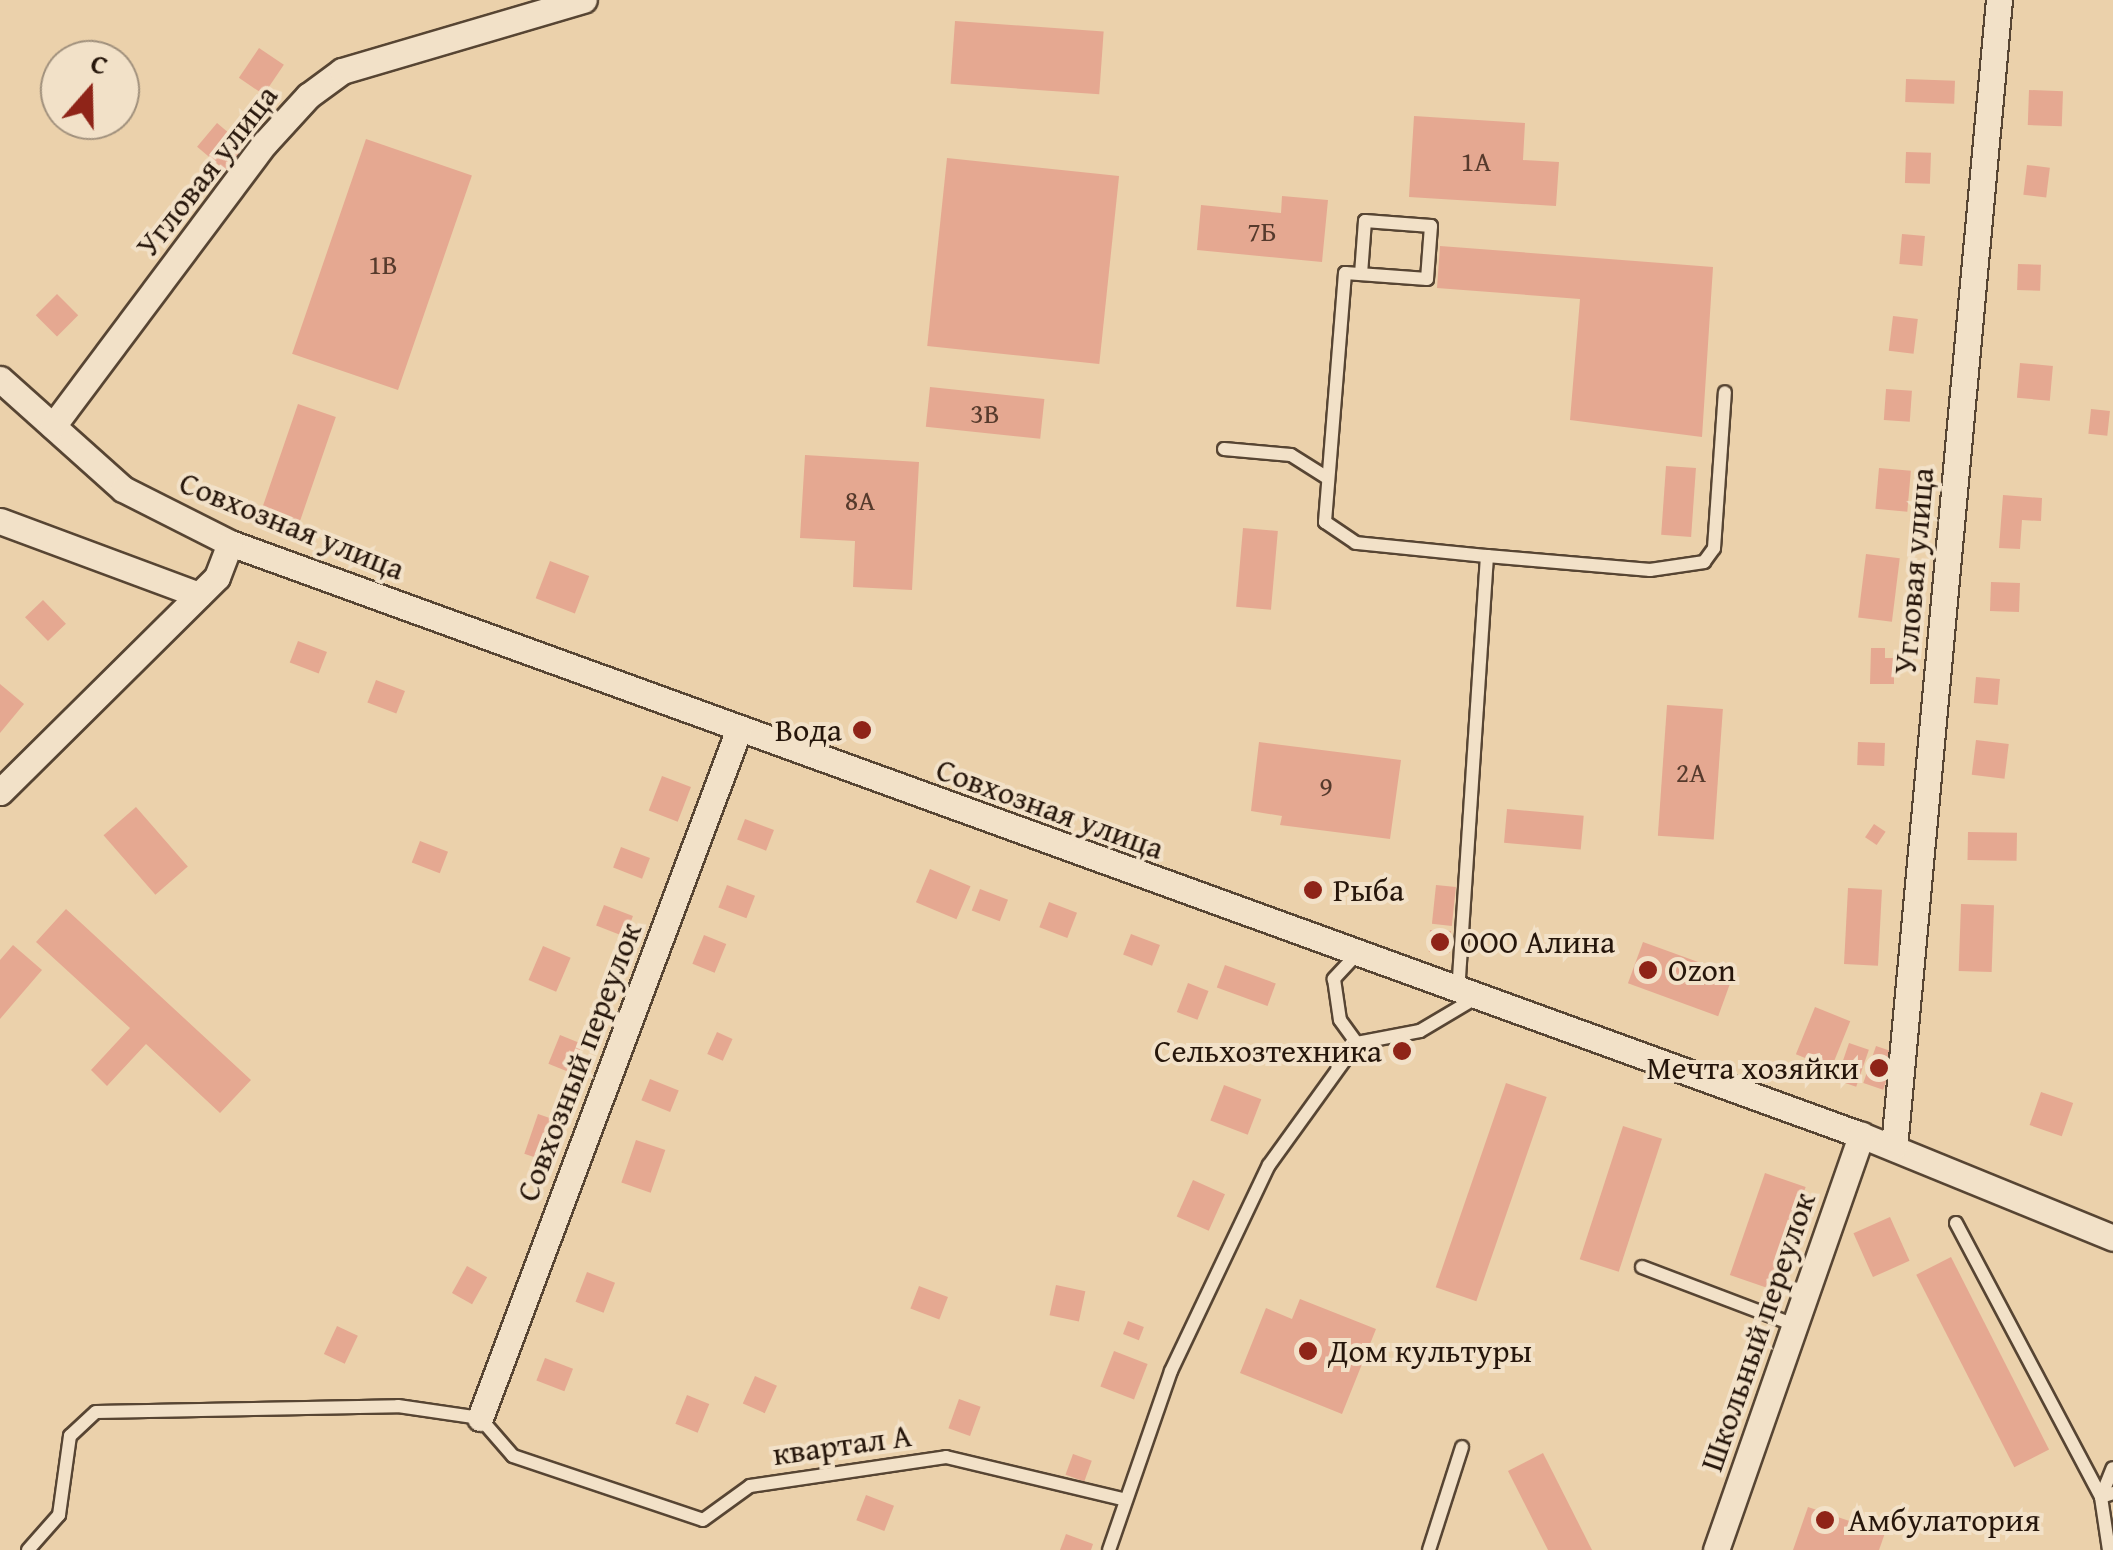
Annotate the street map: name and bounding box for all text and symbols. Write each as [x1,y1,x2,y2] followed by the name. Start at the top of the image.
[40,40,140,140] north arrow
[85,41,114,85] text: С
[128,77,286,265] street label: Угловая улица
[1461,144,1491,178] house number: 1А
[1247,214,1277,248] house number: 7Б
[368,247,398,281] house number: 1В
[970,396,1000,430] house number: 3В
[174,463,410,589] street label: Совхозная улица
[1886,466,1942,676] street label: Угловая улица
[845,483,875,517] house number: 8А
[775,711,842,749] place label: Вода
[851,719,873,741] marker: Вода
[931,750,1169,868] street label: Совхозная улица
[1676,755,1706,789] house number: 2А
[1319,769,1333,803] house number: 9
[1333,871,1404,909] place label: Рыба
[1302,879,1324,901] marker: Рыба
[508,917,650,1207] street label: Совхозный переулок
[1460,923,1615,961] place label: ООО Алина
[1429,931,1451,953] marker: ООО Алина
[1668,951,1736,989] place label: Ozon
[1637,959,1659,981] marker: Ozon
[1154,1032,1382,1070] place label: Сельхозтехника
[1391,1040,1413,1062] marker: Сельхозтехника
[1646,1049,1859,1087] place label: Мечта хозяйки
[1868,1057,1890,1079] marker: Мечта хозяйки
[1692,1188,1824,1476] street label: Школьный переулок
[1328,1332,1532,1370] place label: Дом культуры
[1297,1340,1319,1362] marker: Дом культуры
[770,1416,914,1474] street label: квартал А
[1848,1501,2040,1539] place label: Амбулатория
[1812,1507,1838,1533] marker: Амбулатория

